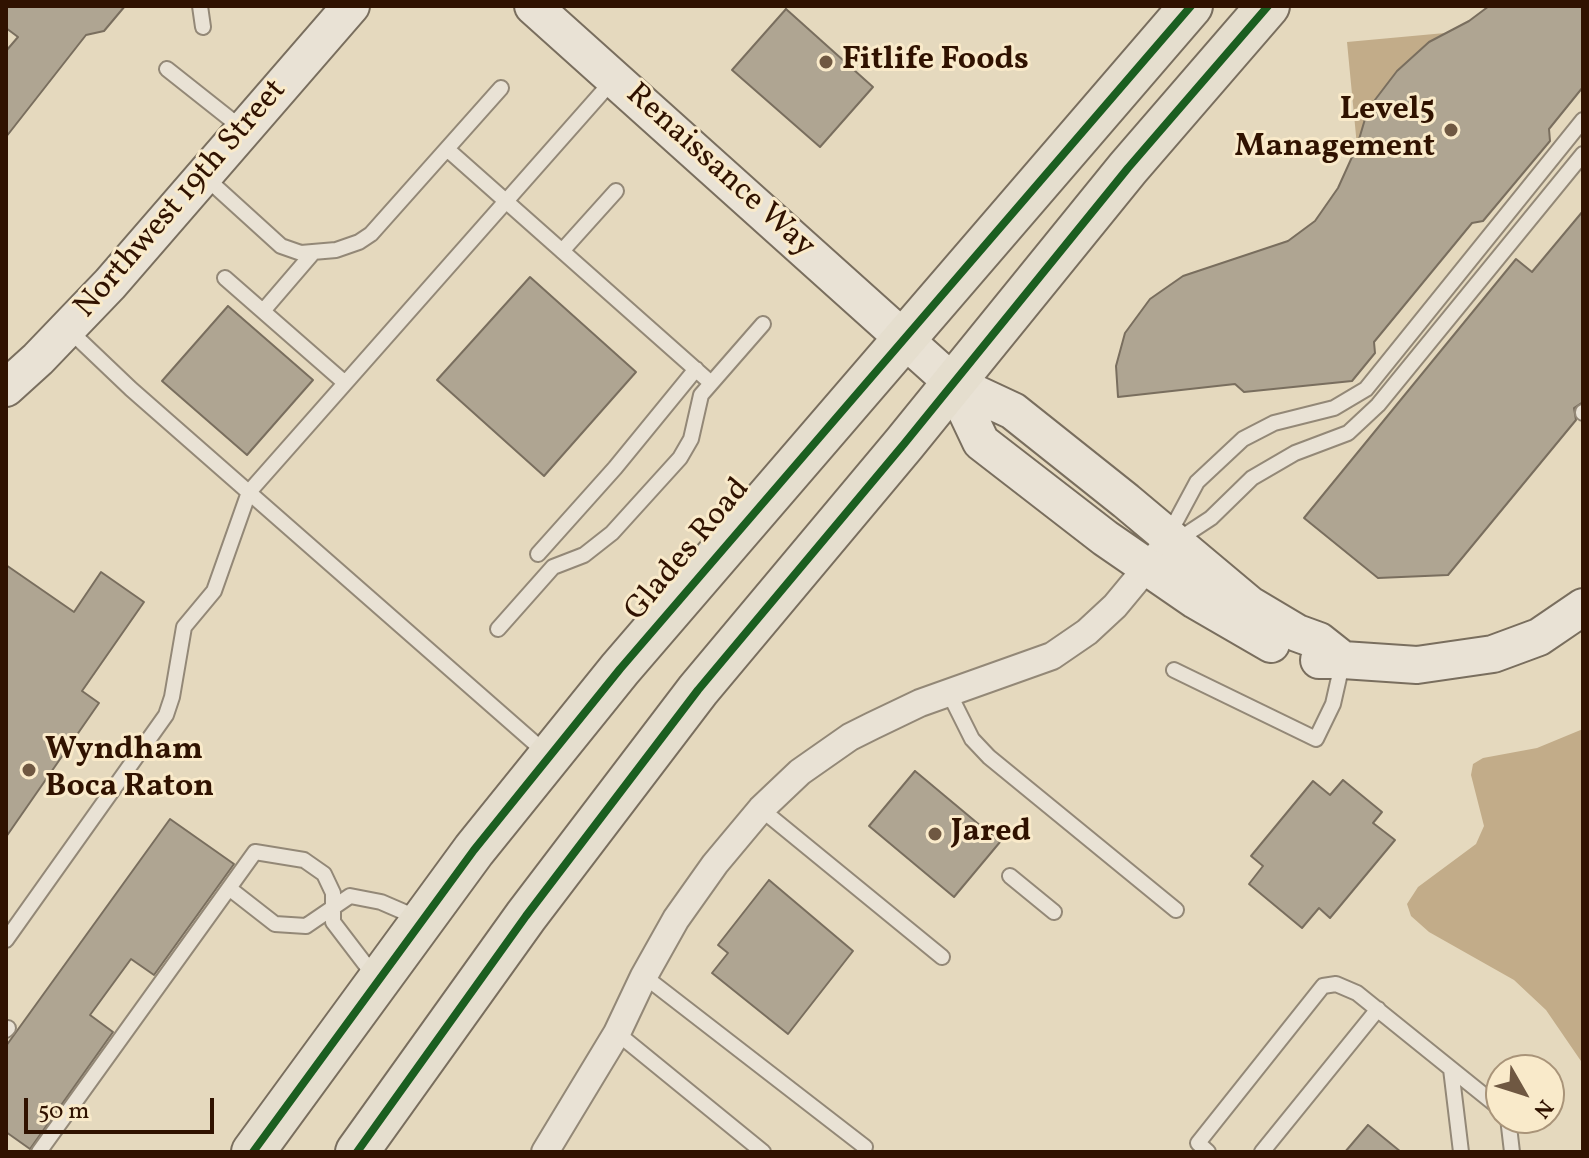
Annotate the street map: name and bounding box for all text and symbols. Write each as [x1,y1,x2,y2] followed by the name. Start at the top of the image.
[842,43,1029,81] place label: Fitlife Foods
[817,53,835,71] marker: Fitlife Foods
[68,73,296,327] street label: Northwest 19th Street
[616,77,822,267] street label: Renaissance Way
[1234,93,1435,168] place label: Level5 Management
[1442,121,1460,139] marker: Level5 Management
[618,472,760,630] street label: Glades Road
[45,733,214,808] place label: Wyndham Boca Raton
[20,761,38,779] marker: Wyndham Boca Raton
[951,815,1031,853] place label: Jared
[926,825,944,843] marker: Jared
[1485,1054,1565,1134] north arrow
[28,1082,218,1132] scale bar
[1525,1092,1560,1124] text: N
[38,1095,90,1129] text: 50 m

